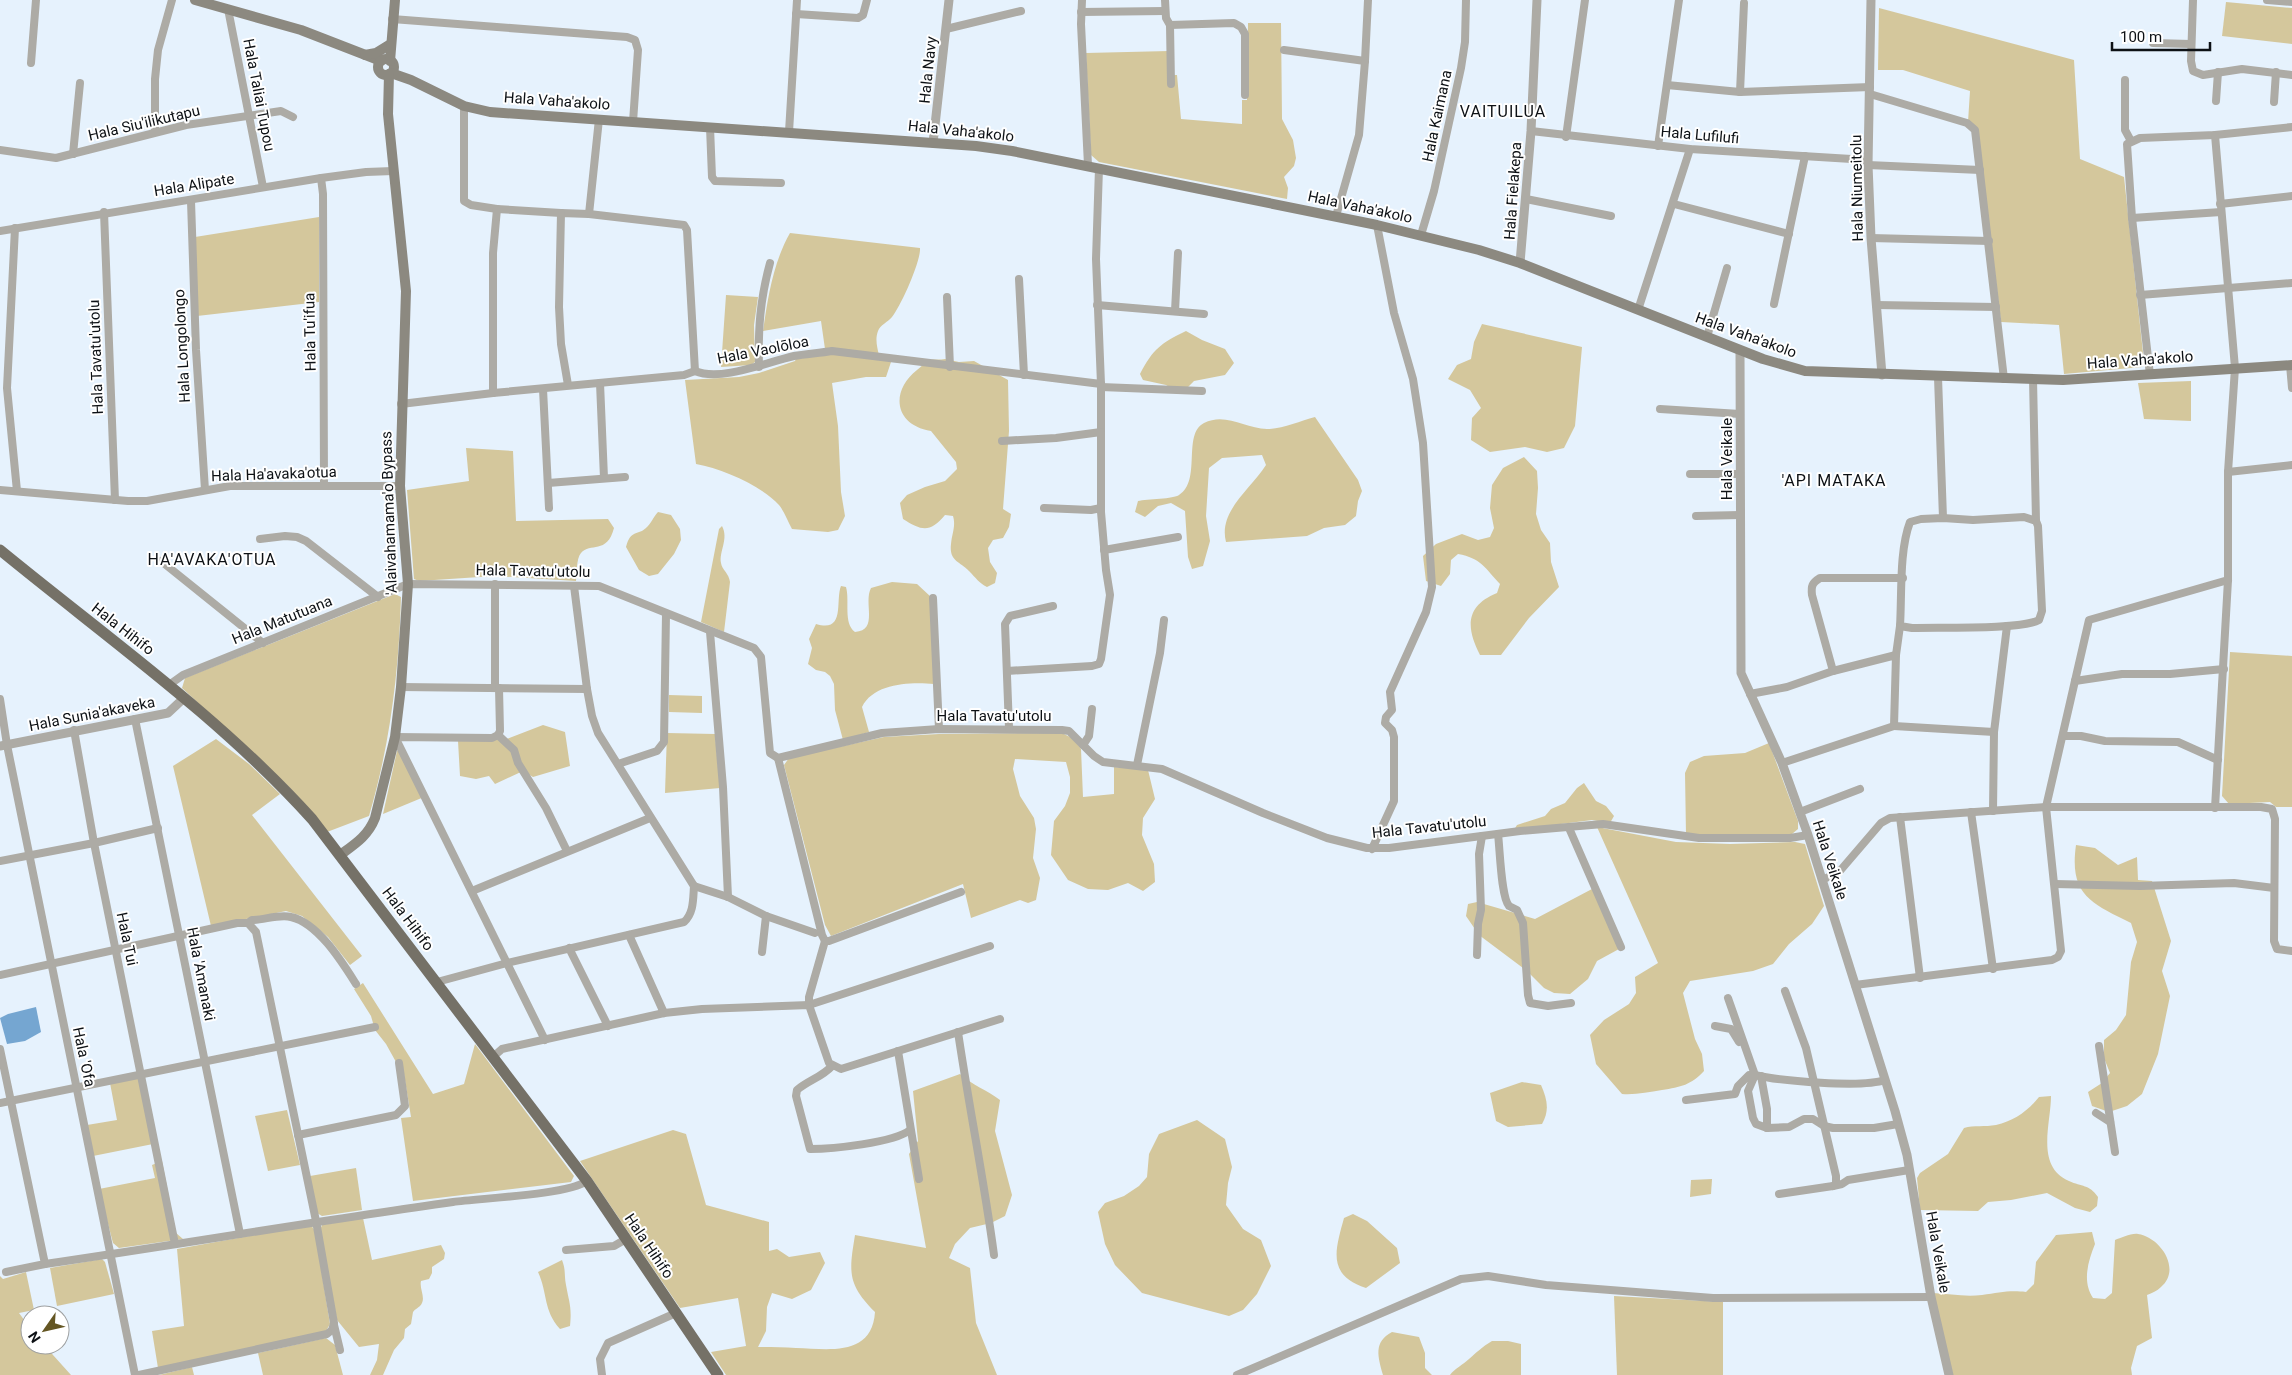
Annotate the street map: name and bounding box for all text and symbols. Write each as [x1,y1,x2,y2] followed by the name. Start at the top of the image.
[2112,20,2210,52] scale bar
[2120,28,2162,46] text: 100 m
[916,35,940,105] street label: Hala Navy
[239,37,279,153] street label: Hala Taliai Tupou
[1418,68,1456,164] street label: Hala Kaimana
[503,88,611,114] street label: Hala Vaha'akolo
[86,101,202,145] street label: Hala Siu'ilikutapu
[1460,102,1546,121] district label: VAITUILUA
[907,116,1015,146] street label: Hala Vaha'akolo
[1660,123,1740,147] street label: Hala Lufilufi
[1847,134,1867,242] street label: Hala Niumeitolu
[1501,141,1525,241] street label: Hala Fielakepa
[153,170,235,200] street label: Hala Alipate
[1306,187,1414,227] street label: Hala Vaha'akolo
[170,289,194,403] street label: Hala Longolongo
[300,293,320,371] street label: Hala Tu'ifua
[85,299,107,415] street label: Hala Tavatu'utolu
[1693,308,1799,362] street label: Hala Vaha'akolo
[716,332,810,368] street label: Hala Vaolōloa
[2086,347,2194,373] street label: Hala Vaha'akolo
[1718,418,1736,500] street label: Hala Veikale
[377,431,401,595] street label: 'Alaivahamama'o Bypass
[211,463,337,485] street label: Hala Ha'avaka'otua
[1781,471,1887,490] district label: 'API MATAKA
[147,550,277,569] district label: HA'AVAKA'OTUA
[475,561,591,581] street label: Hala Tavatu'utolu
[229,592,335,648] street label: Hala Matutuana
[88,599,158,659] street label: Hala Hihifo
[27,693,157,735] street label: Hala Sunia'akaveka
[937,707,1051,725] street label: Hala Tavatu'utolu
[1371,812,1487,842] street label: Hala Tavatu'utolu
[1809,818,1851,902] street label: Hala Veikale
[378,884,438,954] street label: Hala Hihifo
[113,911,141,967] street label: Hala Tui
[183,926,219,1022] street label: Hala 'Amanaki
[69,1025,99,1089] street label: Hala 'Ofa
[621,1210,677,1282] street label: Hala Hihifo
[1922,1210,1954,1294] street label: Hala Veikale
[20,1305,70,1355] north arrow
[25,1329,44,1346] text: N

